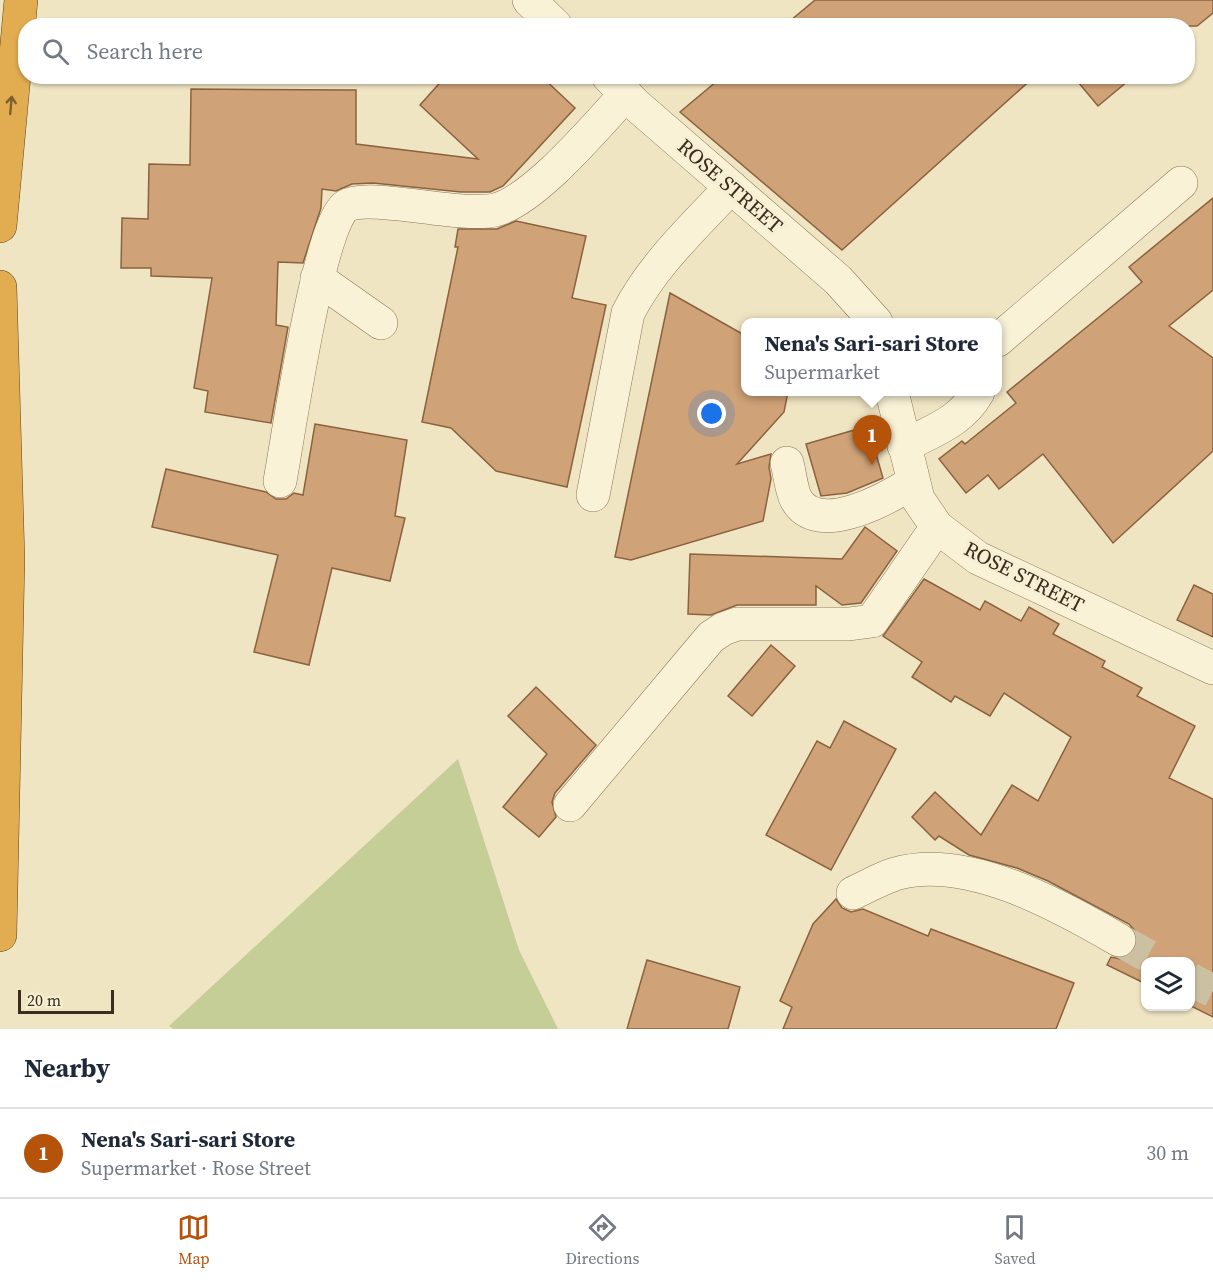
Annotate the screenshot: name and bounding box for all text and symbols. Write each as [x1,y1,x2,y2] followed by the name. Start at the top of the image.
[18,18,1195,84] search box
[39,35,72,68] icon: search
[87,36,203,66] text: Search here
[6,95,17,115] one-way arrow
[671,132,790,240] street label: ROSE STREET
[741,318,1002,396] popup
[764,328,979,358] text: Nena's Sari-sari Store
[764,358,880,386] text: Supermarket
[697,399,726,428] your location
[852,416,892,465] pin: 1
[959,534,1089,619] street label: ROSE STREET
[1141,957,1195,1011] map controls
[1141,957,1195,1011] button: layers
[18,987,114,1014] scale bar
[27,989,61,1011] text: 20 m
[24,1050,110,1086] text: Nearby
[81,1124,295,1154] text: Nena's Sari-sari Store
[38,1139,49,1167] text: 1
[1146,1139,1189,1167] text: 30 m
[81,1154,311,1182] text: Supermarket · Rose Street
[177,1211,210,1269] tab: Map
[565,1211,640,1269] tab: Directions
[994,1211,1036,1269] tab: Saved

